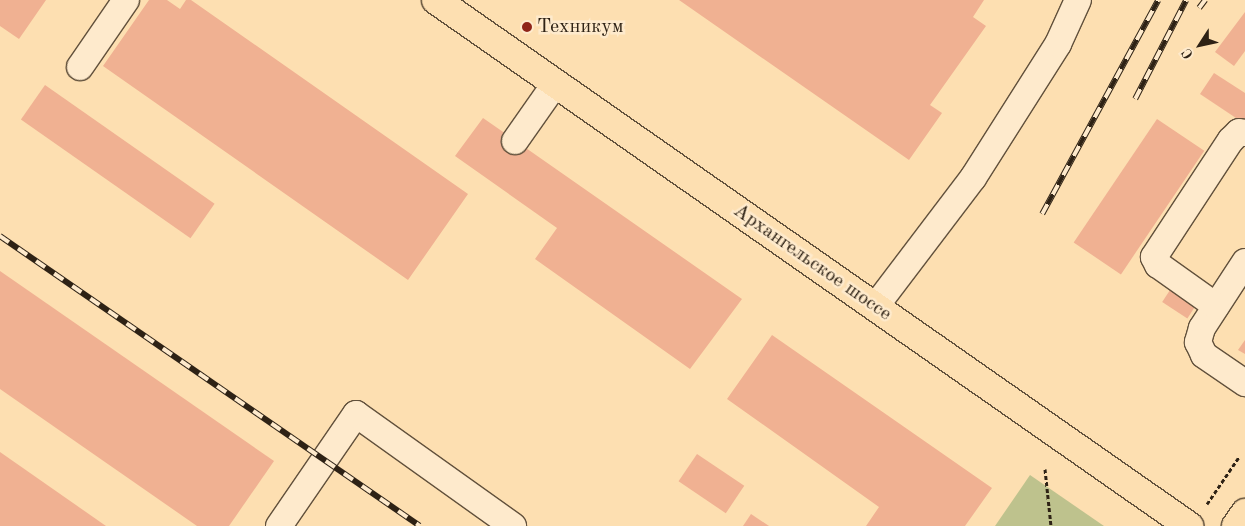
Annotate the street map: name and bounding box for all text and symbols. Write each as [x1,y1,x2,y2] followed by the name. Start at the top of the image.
[537,15,623,39] place label: Техникум
[1175,20,1225,70] north arrow
[521,21,533,33] marker: Техникум
[1179,46,1196,61] text: С
[728,199,896,327] street label: Архангельское шоссе

